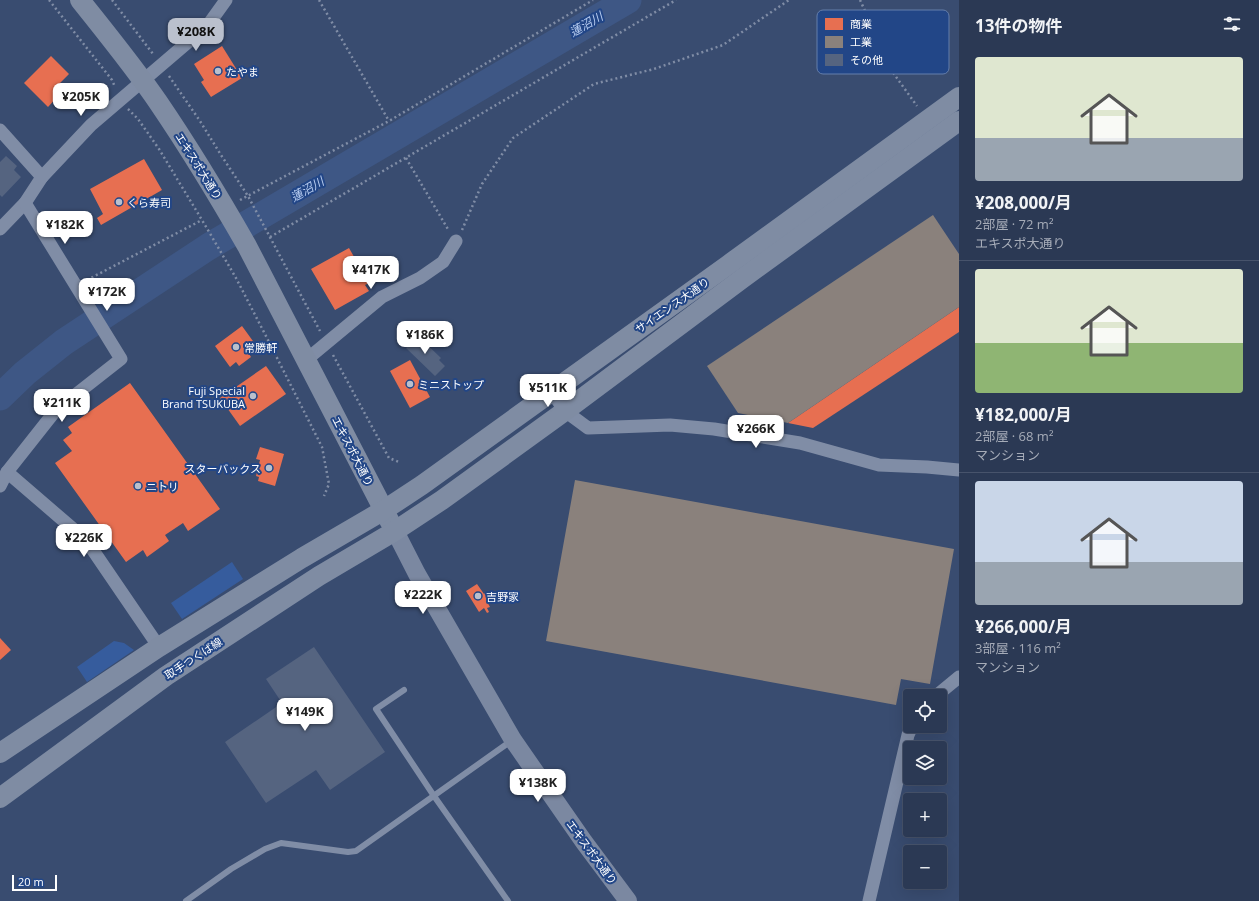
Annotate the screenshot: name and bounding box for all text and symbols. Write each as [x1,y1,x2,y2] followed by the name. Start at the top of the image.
[566,7,608,40] water label: 蓮沼川
[817,10,949,74] legend
[1221,13,1243,35] icon: filters
[975,14,1062,37] text: 13件の物件
[850,16,872,31] text: 商業
[168,18,224,52] pin: ¥208K
[177,22,215,40] text: ¥208K
[850,34,872,49] text: 工業
[850,52,883,67] text: その他
[226,64,259,79] place label: たやま
[213,66,223,76] marker: たやま
[53,83,109,117] pin: ¥205K
[1073,83,1145,155] icon: home
[62,87,100,105] text: ¥205K
[172,130,226,202] street label: エキスポ大通り
[287,172,329,205] water label: 蓮沼川
[975,191,1072,214] text: ¥208,000/月
[127,195,171,210] place label: くら寿司
[114,197,124,207] marker: くら寿司
[37,211,93,245] pin: ¥182K
[46,215,84,233] text: ¥182K
[975,215,1053,233] text: 2部屋 · 72 m²
[975,234,1066,252] text: エキスポ大通り
[343,256,399,290] pin: ¥417K
[352,260,390,278] text: ¥417K
[632,274,712,336] street label: サイエンス大通り
[79,278,135,312] pin: ¥172K
[88,282,126,300] text: ¥172K
[1073,295,1145,367] icon: home
[397,321,453,355] pin: ¥186K
[406,325,444,343] text: ¥186K
[244,340,278,355] place label: 常勝軒
[231,342,241,352] marker: 常勝軒
[520,374,576,408] pin: ¥511K
[418,377,484,392] place label: ミニストップ
[529,378,567,396] text: ¥511K
[405,379,415,389] marker: ミニストップ
[162,383,245,411] place label: Fuji Special Brand TSUKUBA
[34,389,90,423] pin: ¥211K
[248,391,258,401] marker: Fuji Special Brand TSUKUBA
[43,393,81,411] text: ¥211K
[975,403,1072,426] text: ¥182,000/月
[329,413,377,489] street label: エキスポ大通り
[728,415,784,449] pin: ¥266K
[737,419,775,437] text: ¥266K
[975,427,1053,445] text: 2部屋 · 68 m²
[975,446,1040,464] text: マンション
[184,461,261,476] place label: スターバックス
[264,463,274,473] marker: スターバックス
[146,479,179,494] place label: ニトリ
[133,481,143,491] marker: ニトリ
[1073,507,1145,579] icon: home
[56,524,112,558] pin: ¥226K
[65,528,103,546] text: ¥226K
[395,581,451,615] pin: ¥222K
[404,585,442,603] text: ¥222K
[486,589,519,604] place label: 吉野家
[473,591,483,601] marker: 吉野家
[975,615,1072,638] text: ¥266,000/月
[161,634,225,682] street label: 取手つくば線
[975,639,1061,657] text: 3部屋 · 116 m²
[975,658,1040,676] text: マンション
[903,689,947,889] map controls
[903,689,947,733] button: locate
[277,698,333,732] pin: ¥149K
[286,702,324,720] text: ¥149K
[903,741,947,785] button: layers
[510,769,566,803] pin: ¥138K
[519,773,557,791] text: ¥138K
[903,793,947,837] button: +
[563,817,621,887] street label: エキスポ大通り
[903,845,947,889] button: −
[12,873,57,892] scale bar
[18,874,44,889] text: 20 m

